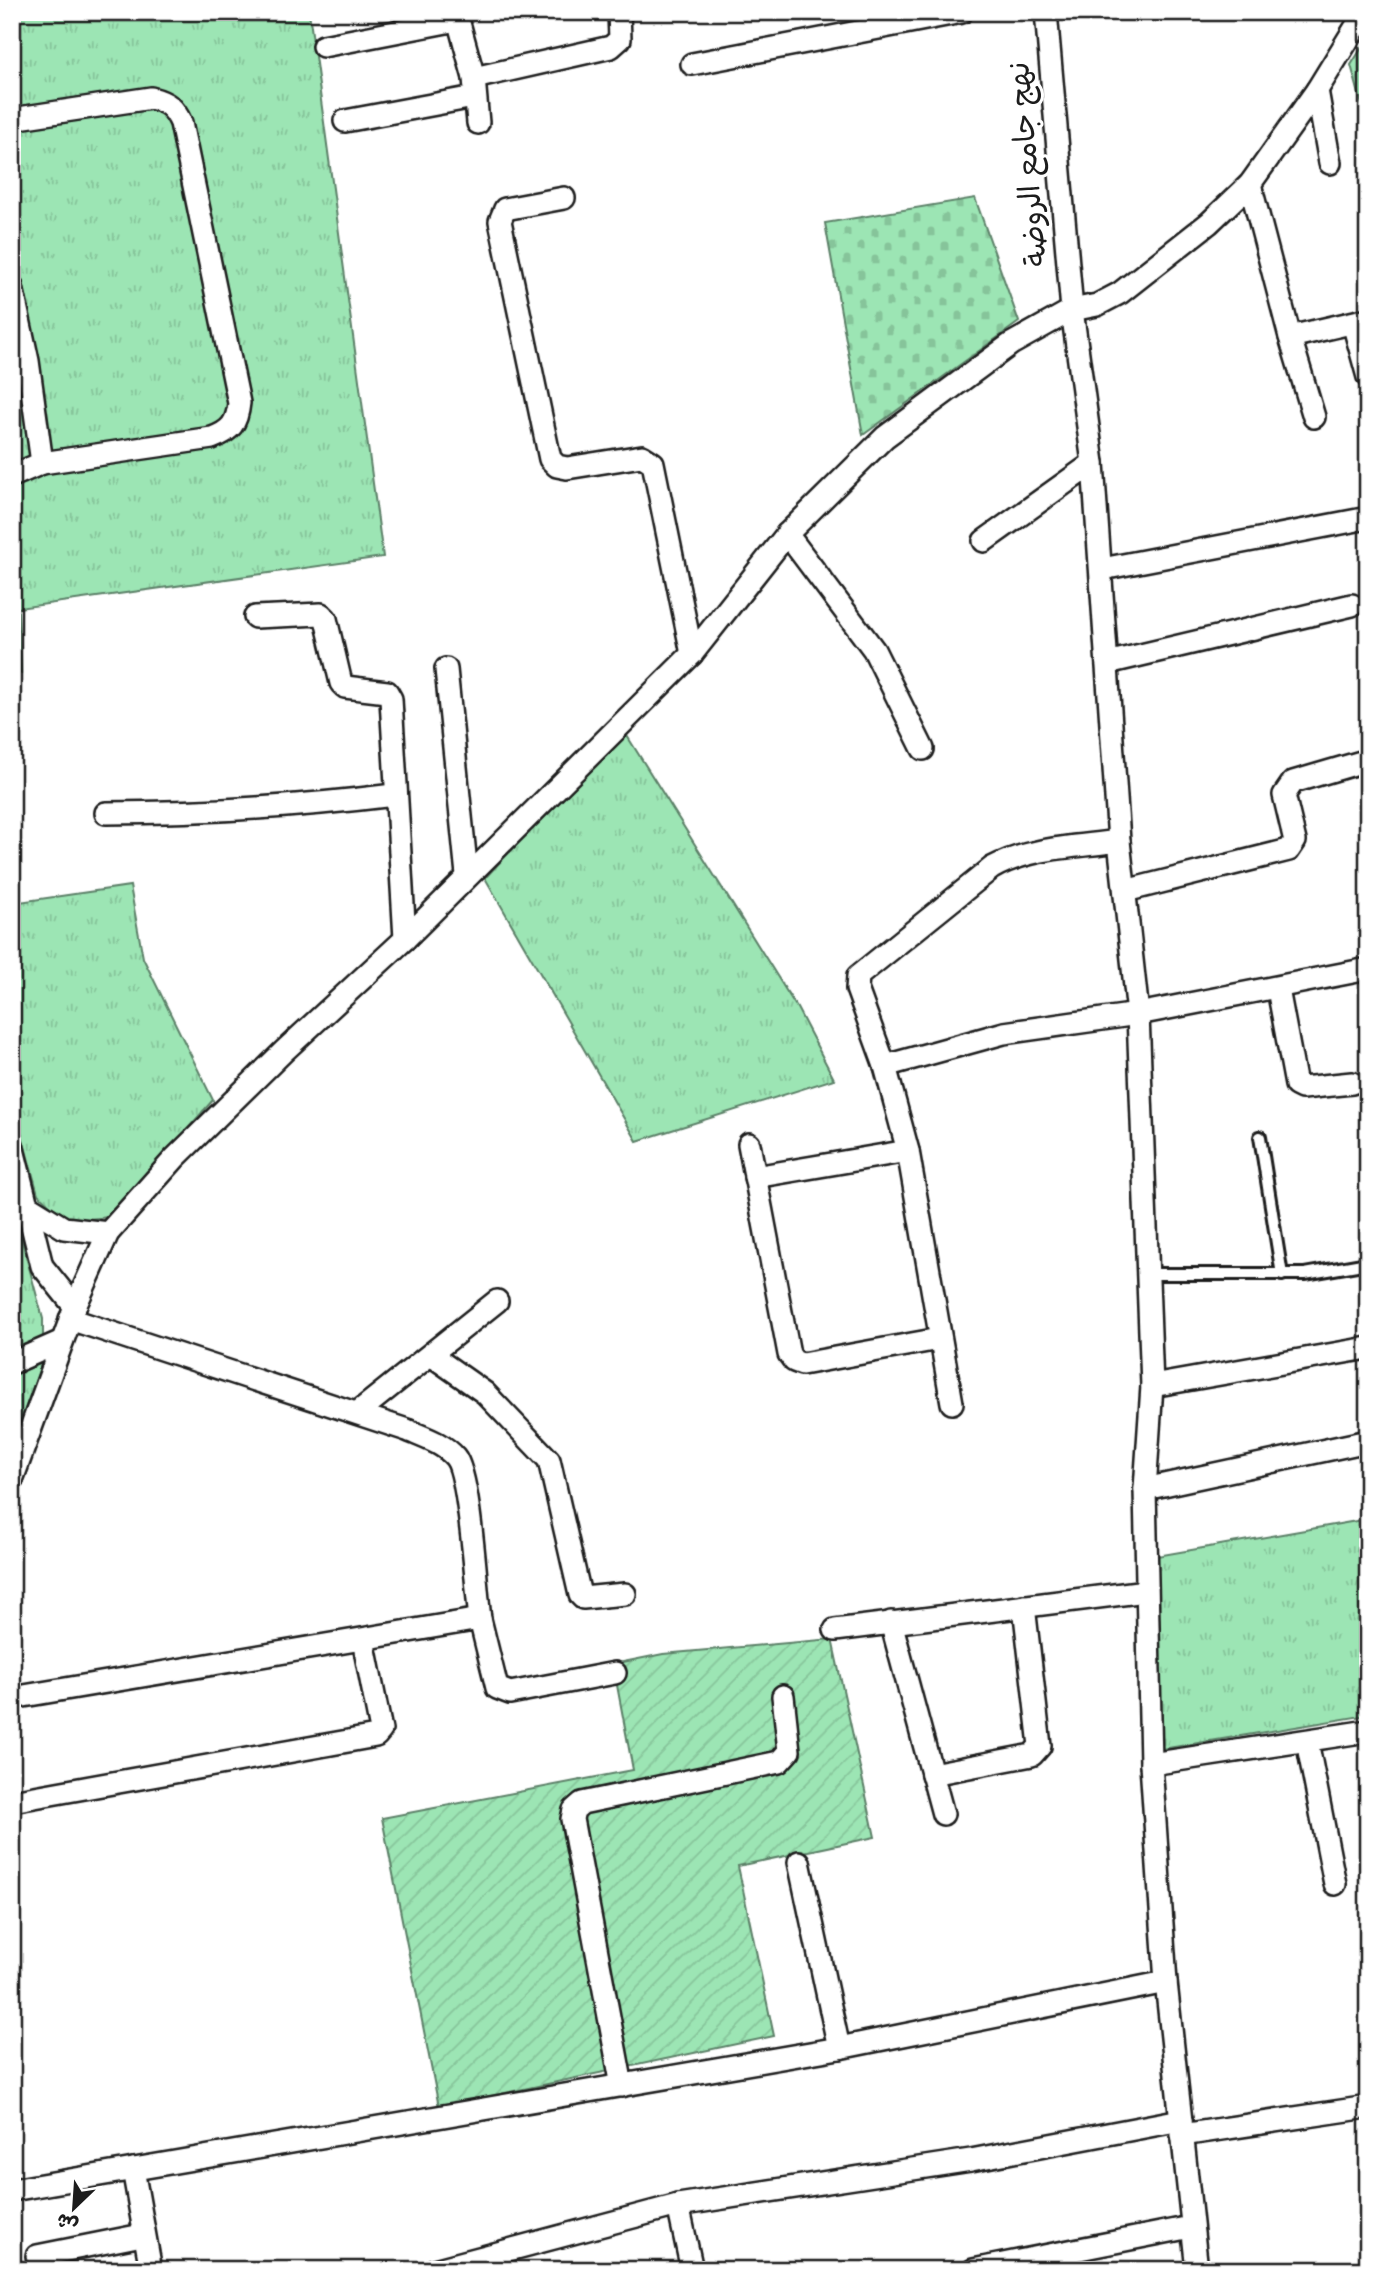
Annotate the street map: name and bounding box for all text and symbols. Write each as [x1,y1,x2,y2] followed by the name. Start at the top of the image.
[999,60,1061,268] street label: نهج جامع الروضة
[38,2174,108,2244] north arrow
[53,2204,83,2238] text: ش

